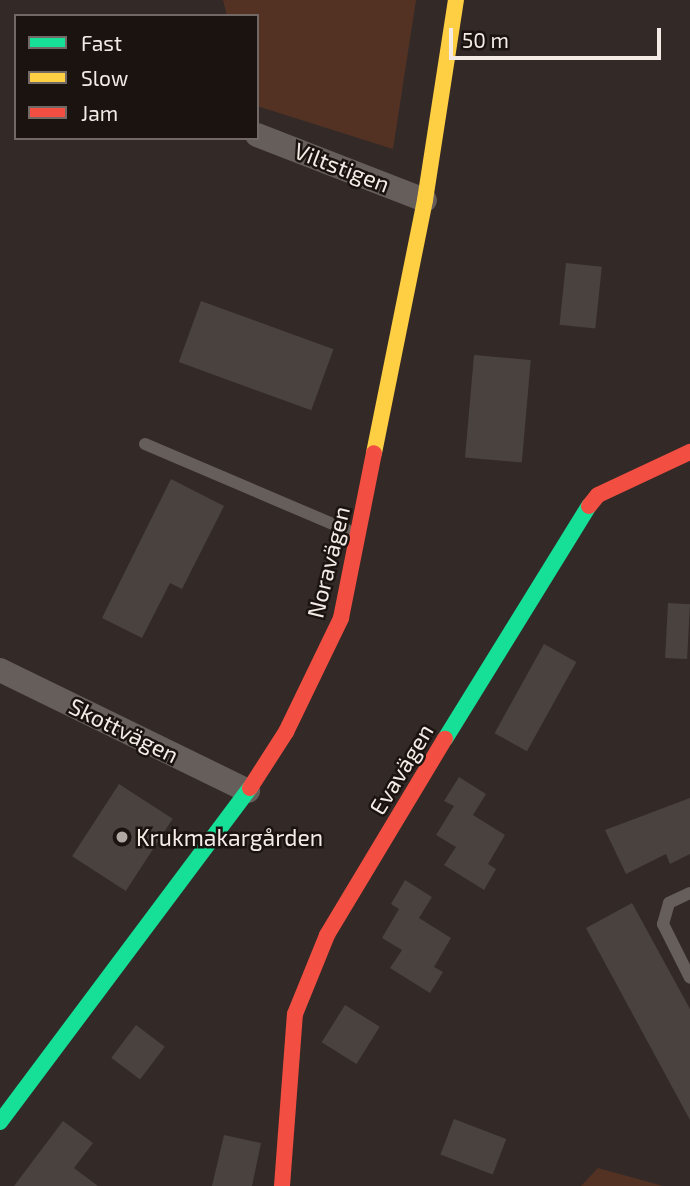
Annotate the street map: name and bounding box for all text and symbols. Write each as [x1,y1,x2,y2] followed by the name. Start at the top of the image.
[14,14,259,140] legend
[452,14,664,58] scale bar
[462,27,509,52] text: 50 m
[81,30,122,55] text: Fast
[81,65,128,90] text: Slow
[81,100,118,125] text: Jam
[290,136,394,198] street label: Viltstigen
[301,503,355,621] street label: Noravägen
[65,692,183,768] street label: Skottvägen
[363,719,439,819] street label: Evavägen
[136,823,323,851] place label: Krukmakargården
[114,829,130,845] marker: Krukmakargården

